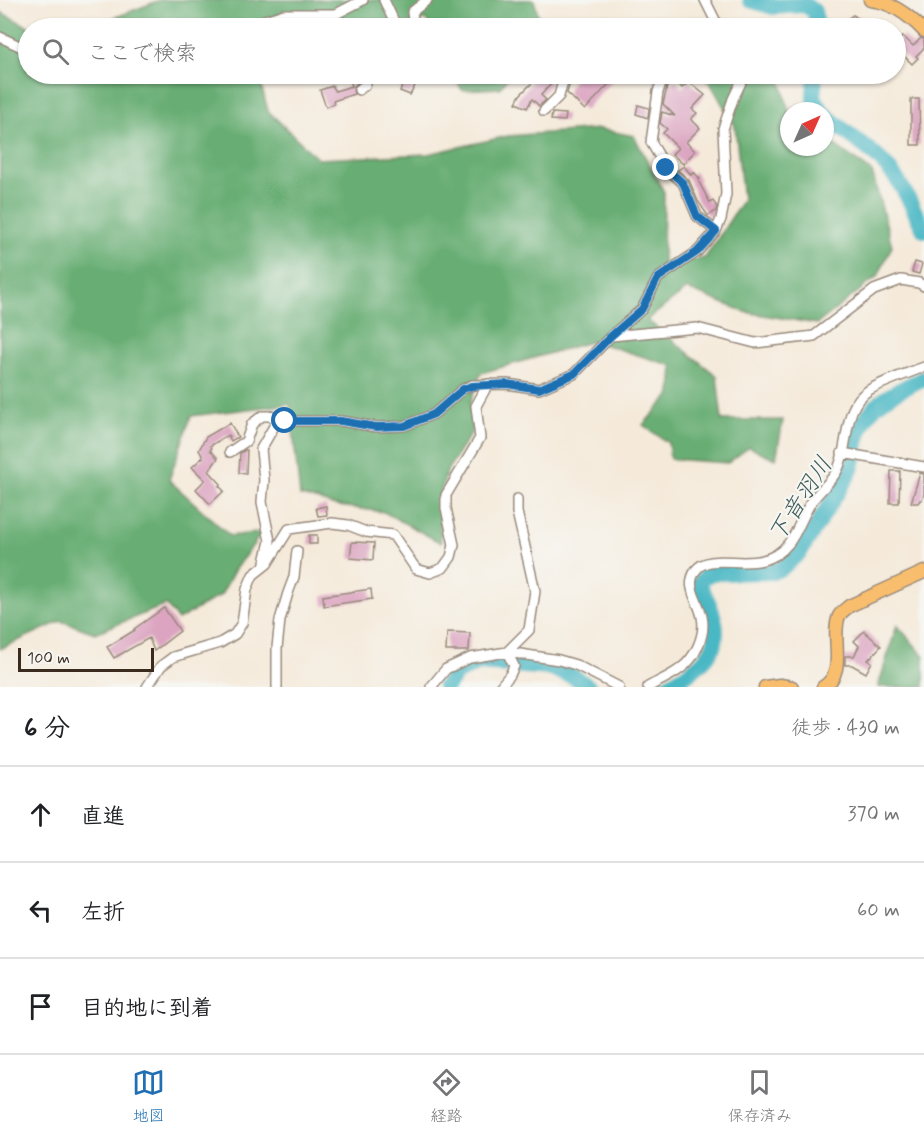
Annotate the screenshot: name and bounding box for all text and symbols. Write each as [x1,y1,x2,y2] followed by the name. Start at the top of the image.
[18,18,906,84] search box
[39,35,72,68] icon: search
[87,40,197,68] text: ここで検索
[780,102,834,156] north arrow
[652,154,678,180] route end
[271,407,297,433] route start
[762,451,840,549] water label: 下音羽川
[18,645,154,672] scale bar
[27,648,70,669] text: 100 m
[24,712,70,746] text: 6 分
[791,715,900,742] text: 徒歩 · 430 m
[24,798,57,831] icon: ahead
[848,801,900,828] text: 370 m
[81,803,125,831] text: 直進
[24,894,57,927] icon: left
[857,897,900,924] text: 60 m
[81,899,125,927] text: 左折
[24,990,57,1023] icon: arrive
[81,995,213,1023] text: 目的地に到着
[132,1066,165,1127] tab: 地図
[430,1066,463,1127] tab: 経路
[728,1066,792,1127] tab: 保存済み

